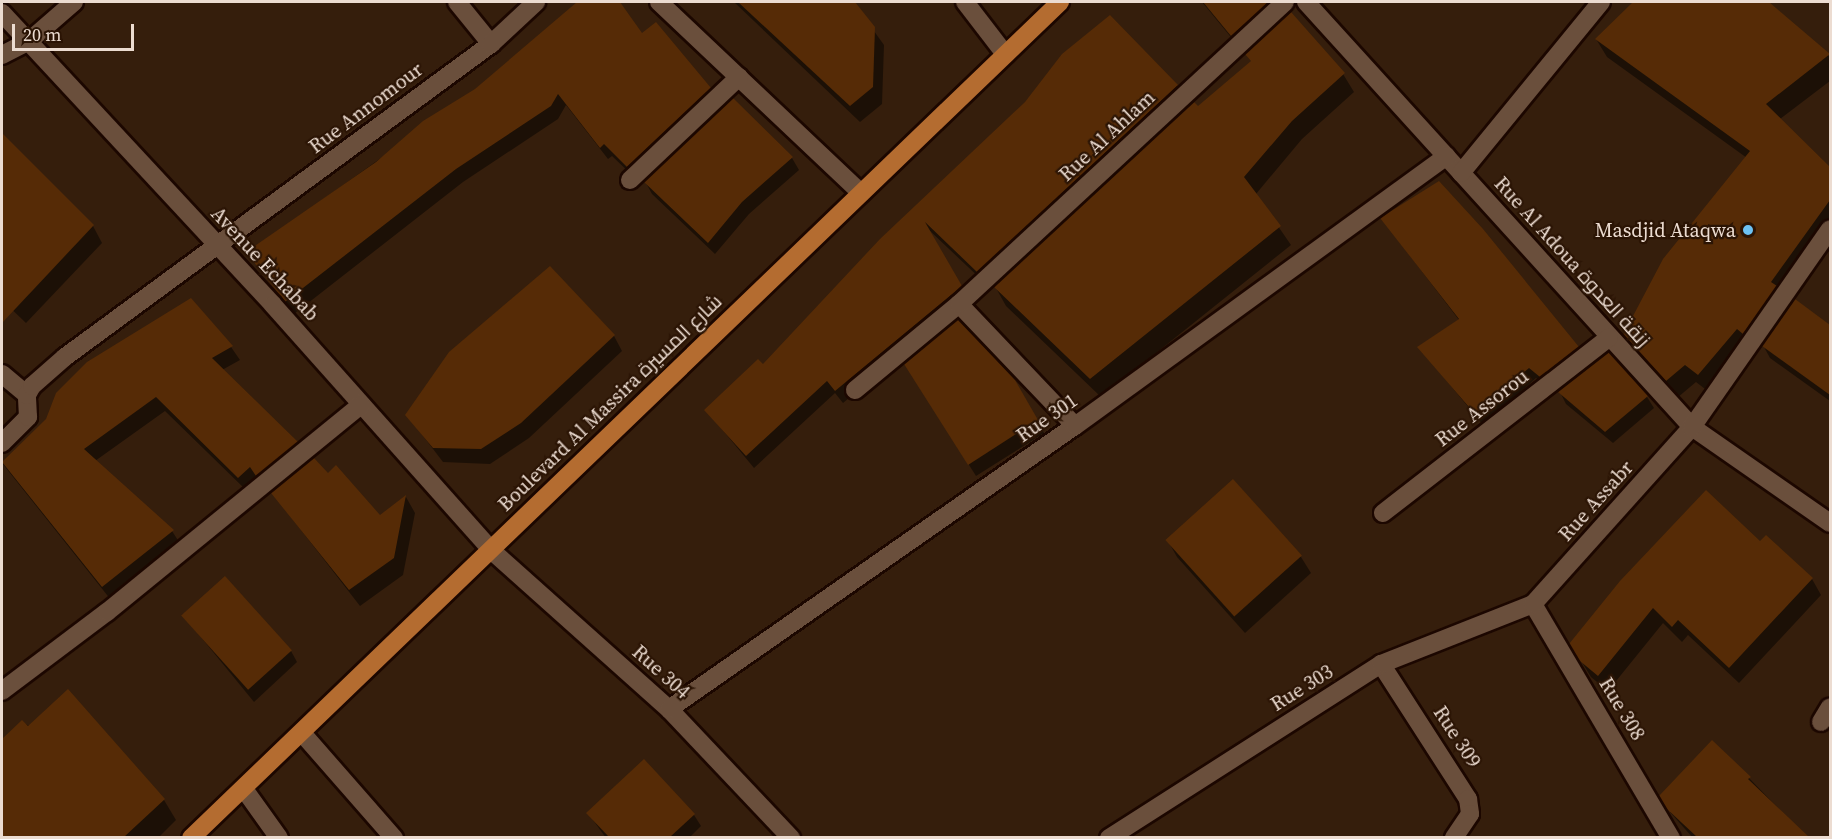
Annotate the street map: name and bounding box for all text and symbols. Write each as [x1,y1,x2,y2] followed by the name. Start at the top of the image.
[15,12,136,50] scale bar
[23,22,61,47] text: 20 m
[304,57,428,159] street label: Rue Annomour
[1054,86,1160,186] street label: Rue Al Ahlam
[1489,172,1655,352] street label: Rue Al Adoua زنقة العدوة
[206,202,324,326] street label: Avenue Echabab
[1595,218,1736,242] place label: Masdjid Ataqwa
[1741,223,1755,237] marker: Masdjid Ataqwa
[493,290,727,516] street label: Boulevard Al Massira شارع المسيرة
[1431,364,1533,452] street label: Rue Assorou
[1012,388,1082,448] street label: Rue 301
[1554,456,1638,546] street label: Rue Assabr
[627,640,695,704] street label: Rue 304
[1266,660,1338,716] street label: Rue 303
[1594,673,1650,745] street label: Rue 308
[1428,701,1486,773] street label: Rue 309

